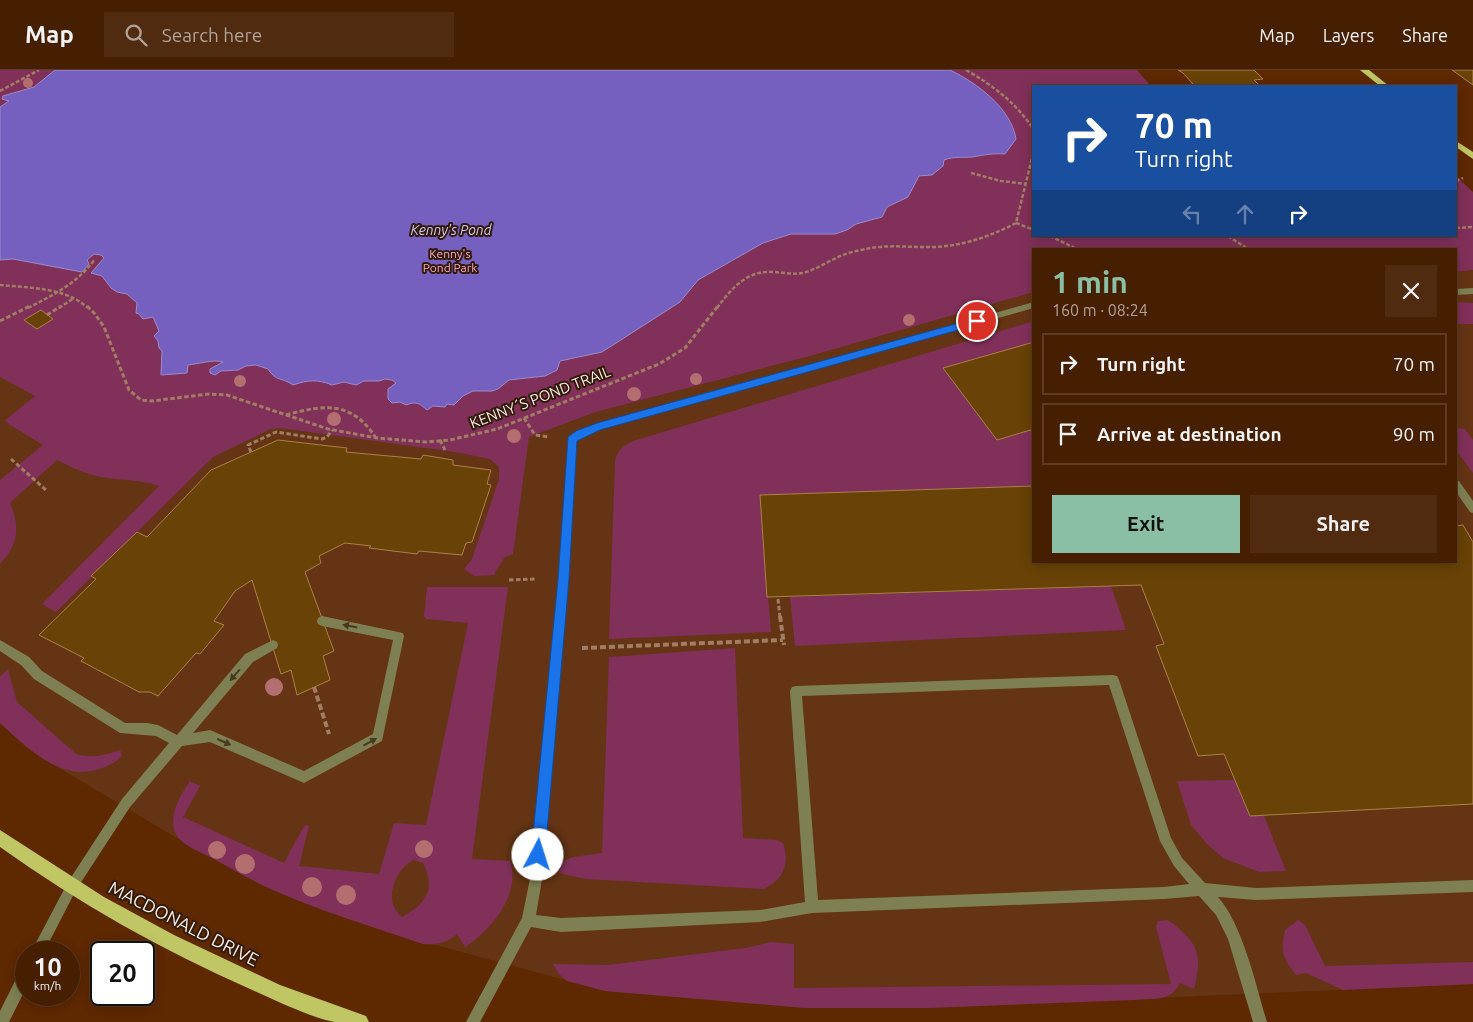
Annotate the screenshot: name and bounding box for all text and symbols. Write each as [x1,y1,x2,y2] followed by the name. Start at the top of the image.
[104,12,454,57] search box
[25,21,74,48] text: Map
[122,21,150,49] icon: search
[162,24,262,46] text: Search here
[1259,25,1295,45] text: Map
[1323,25,1374,45] text: Layers
[1402,25,1448,45] text: Share
[1052,105,1117,170] icon: right
[1135,105,1213,145] text: 70 m
[1135,146,1233,171] text: Turn right
[1178,200,1206,228] icon: left
[1231,200,1259,228] icon: ahead
[1284,200,1312,228] icon: right
[411,222,493,238] water label: Kenny's Pond
[423,247,477,274] park label: Kenny's Pond Park
[1052,265,1128,299] text: 1 min
[1385,265,1437,317] button: close
[956,300,998,342] pin
[1052,301,1148,319] text: 160 m · 08:24
[963,307,991,335] icon: arrive
[1054,350,1082,378] icon: right
[1097,353,1185,375] text: Turn right
[1393,353,1435,375] text: 70 m
[467,362,613,432] street label: KENNY´S POND TRAIL
[1054,420,1082,448] icon: arrive
[1097,423,1282,445] text: Arrive at destination
[1393,423,1435,445] text: 90 m
[1052,495,1240,553] button: Exit
[1250,495,1437,553] button: Share
[341,622,357,630] one-way arrow
[230,669,241,681] one-way arrow
[364,737,377,746] one-way arrow
[217,739,231,747] one-way arrow
[511,828,563,880] position arrow
[106,877,262,969] street label: MACDONALD DRIVE
[90,941,155,1006] speed limit sign: 20
[33,953,62,981] text: 10
[34,979,61,992] text: km/h

